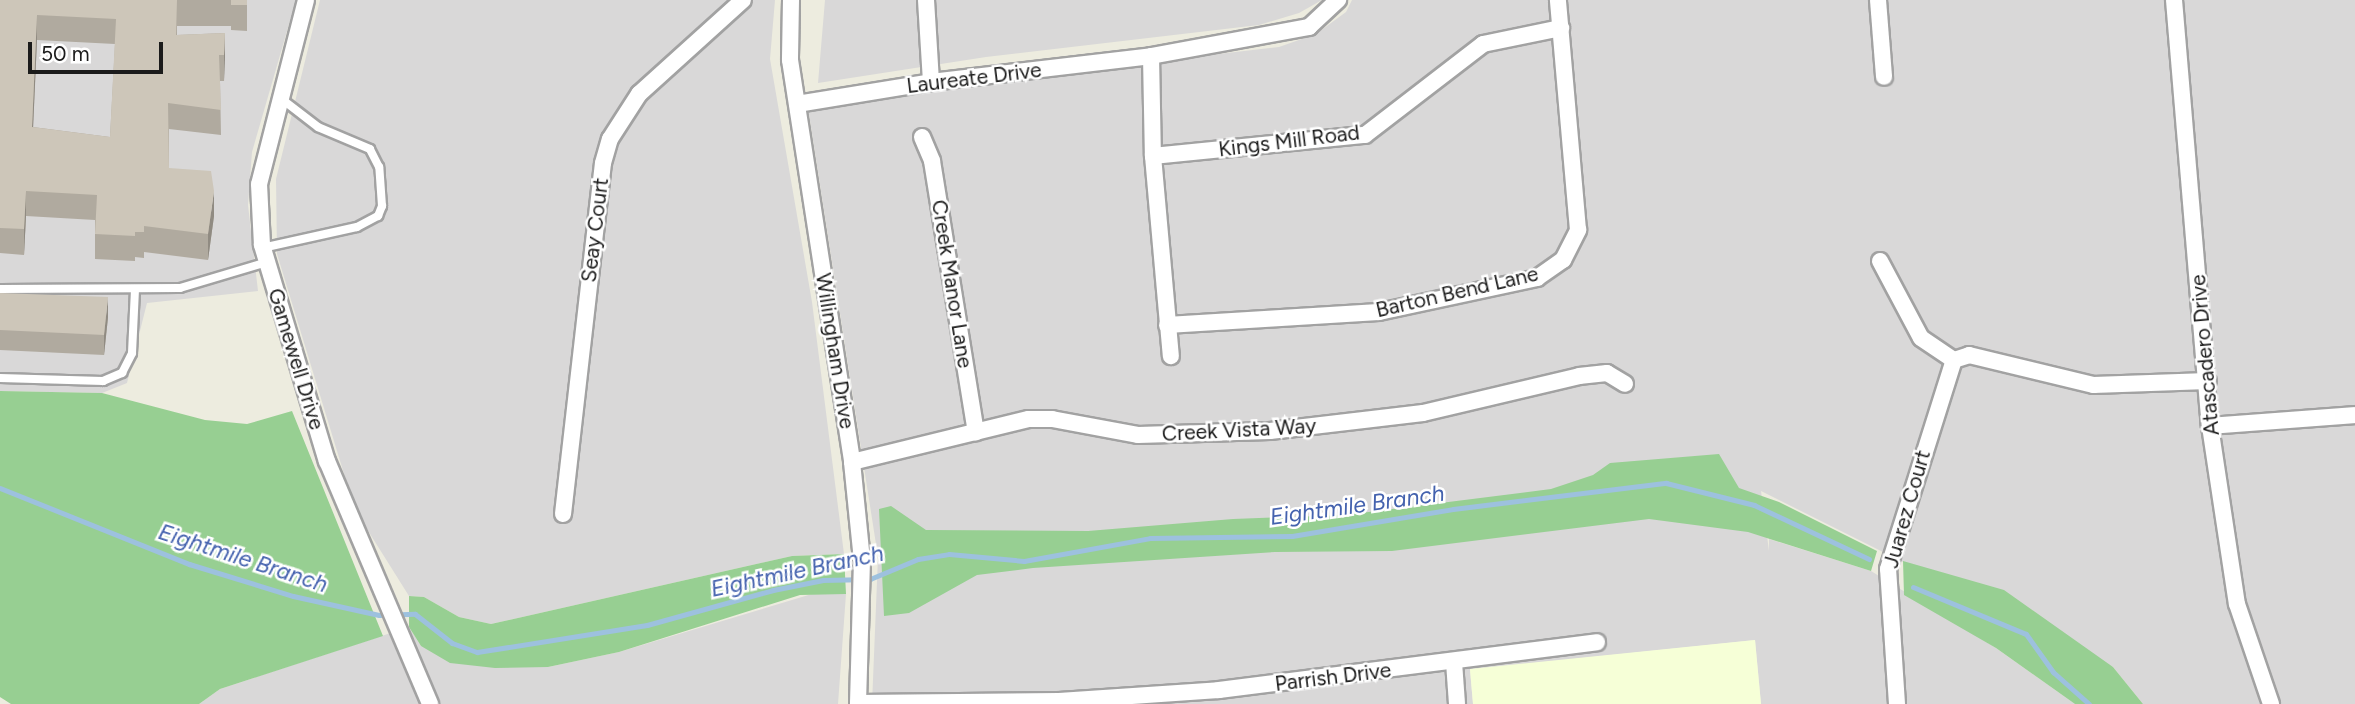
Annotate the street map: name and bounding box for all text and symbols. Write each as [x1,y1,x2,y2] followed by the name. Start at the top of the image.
[32,28,166,72] scale bar
[41,41,90,66] text: 50 m
[905,57,1043,99] street label: Laureate Drive
[1217,120,1361,162] street label: Kings Mill Road
[576,176,614,284] street label: Seay Court
[926,198,978,370] street label: Creek Manor Lane
[1373,261,1541,323] street label: Barton Bend Lane
[810,271,860,431] street label: Willingham Drive
[2185,273,2225,437] street label: Atascadero Drive
[263,285,329,433] street label: Gamewell Drive
[1161,413,1317,447] street label: Creek Vista Way
[1878,447,1936,571] street label: Juarez Court
[1268,479,1446,531] water label: Eightmile Branch
[155,518,331,598] water label: Eightmile Branch
[708,539,886,603] water label: Eightmile Branch
[1273,657,1393,697] street label: Parrish Drive

